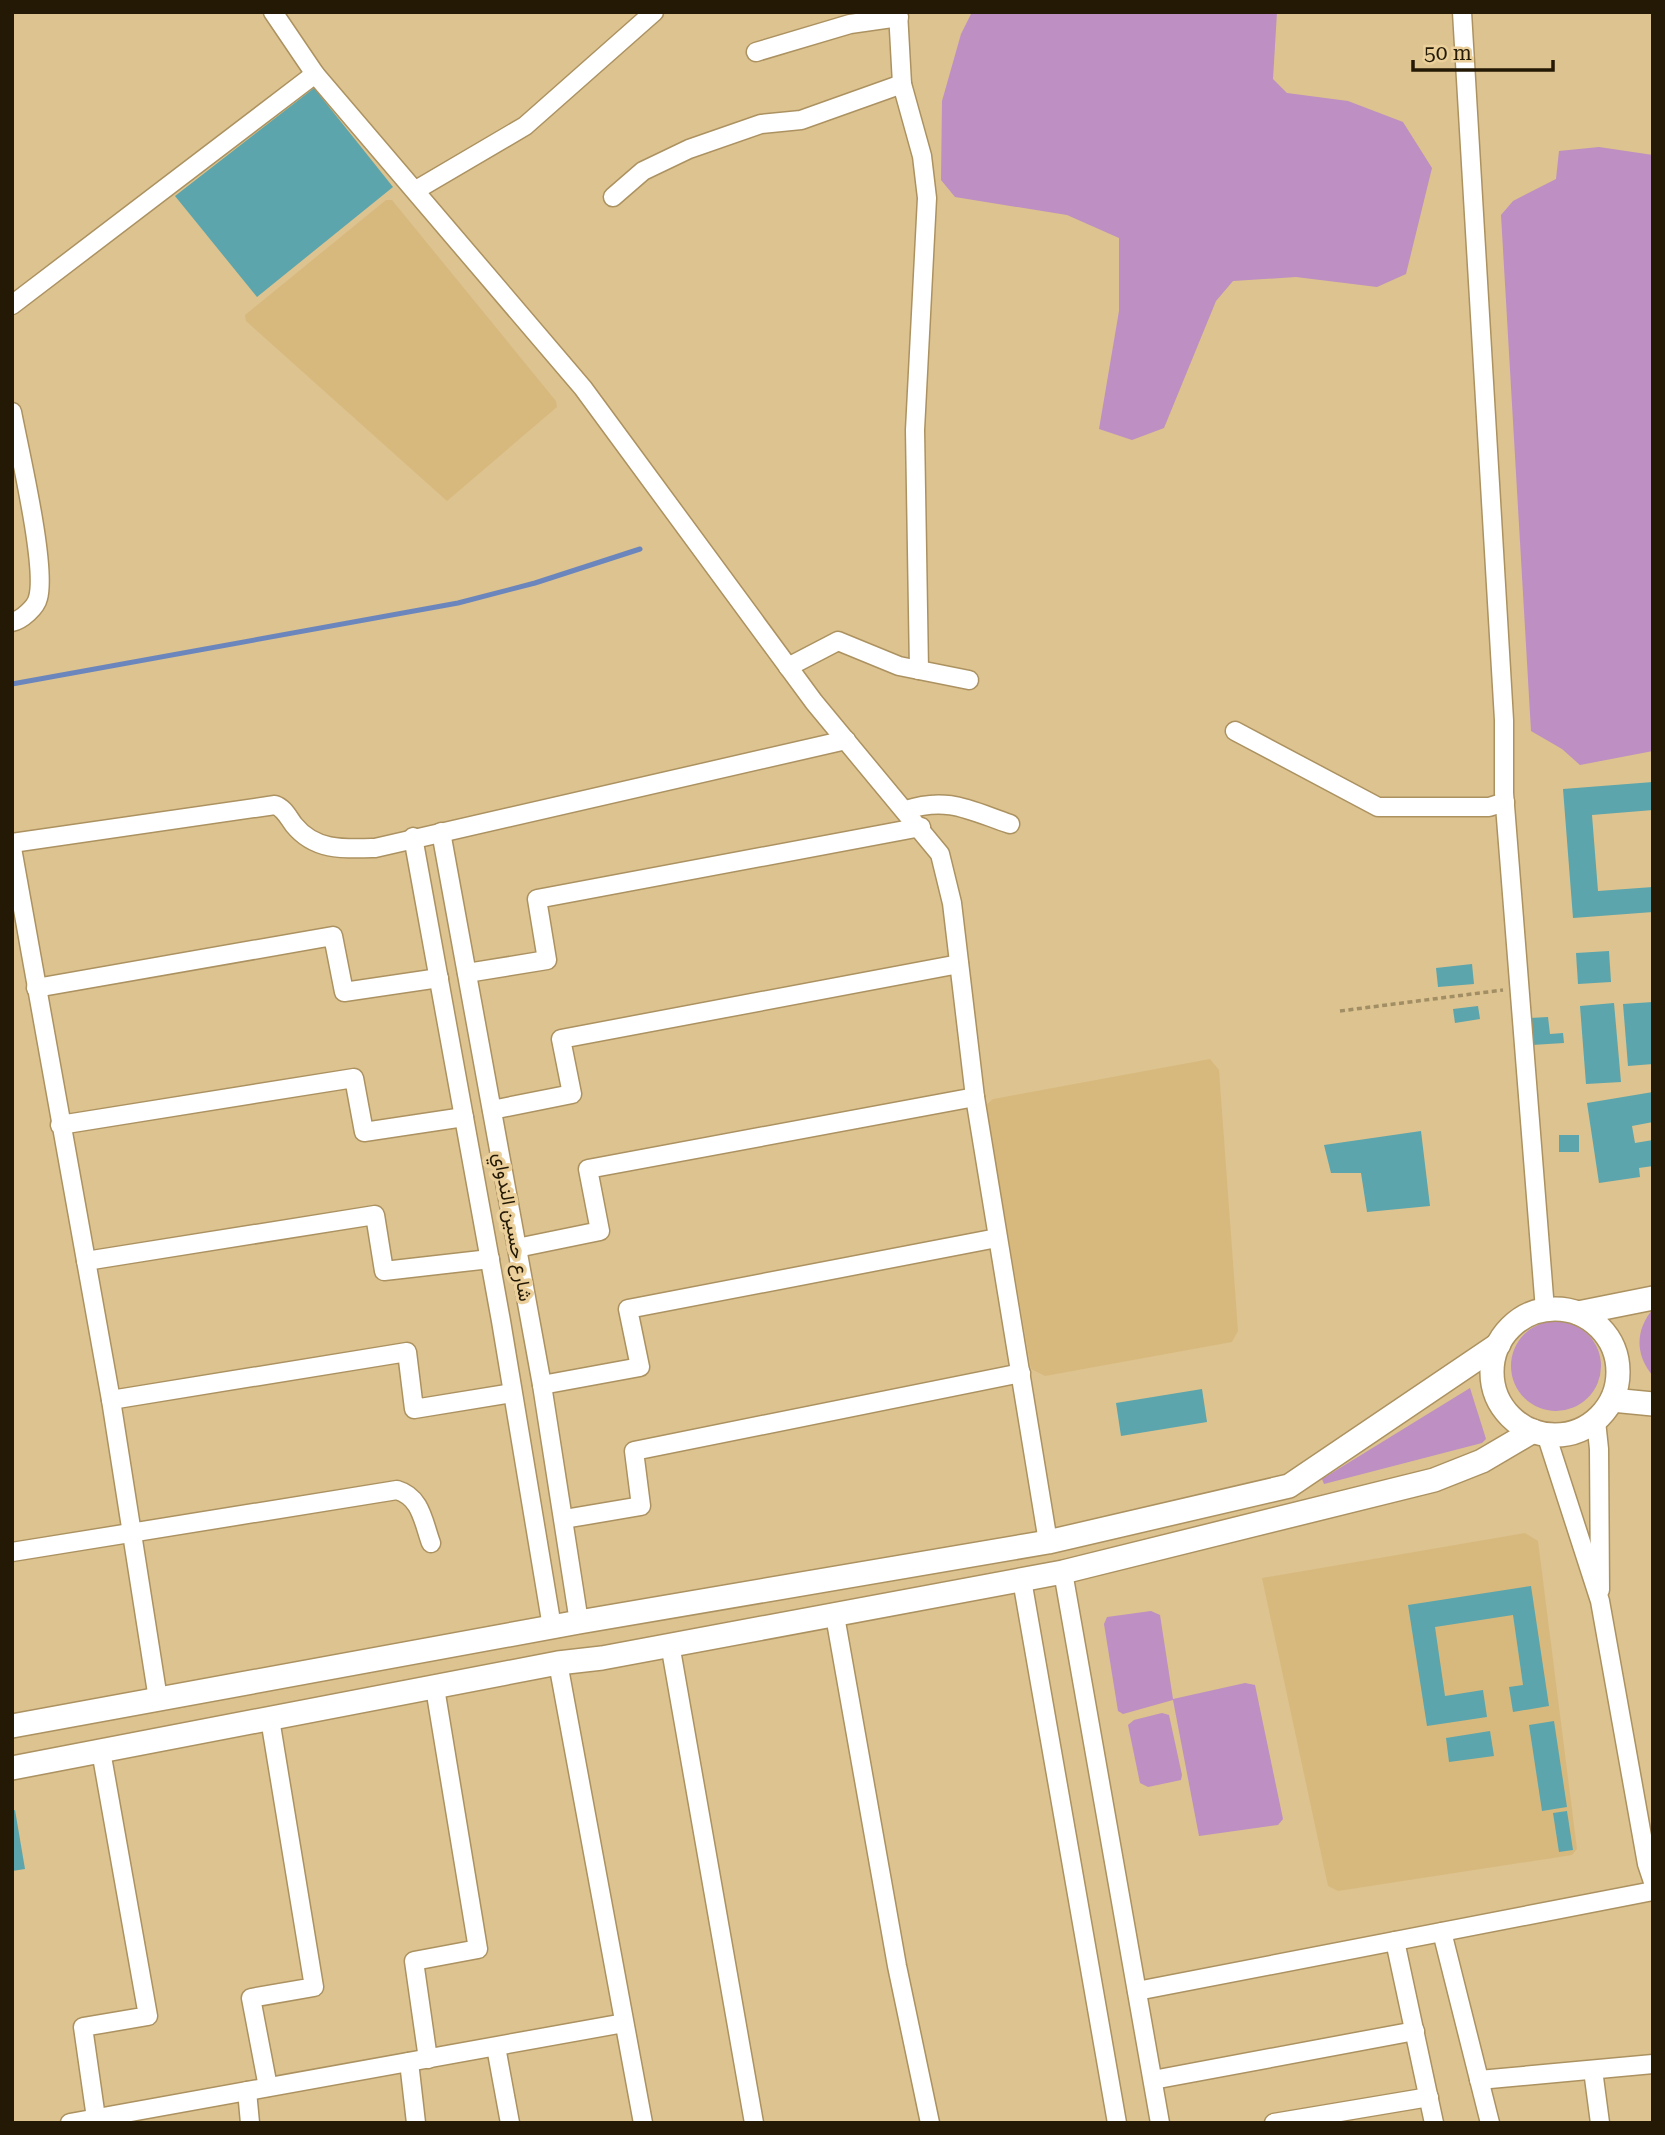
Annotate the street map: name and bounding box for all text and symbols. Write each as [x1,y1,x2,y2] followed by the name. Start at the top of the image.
[1413,28,1553,72] scale bar
[1424,41,1472,65] text: 50 m
[485,1151,537,1304] street label: شارع حسين الندواي

